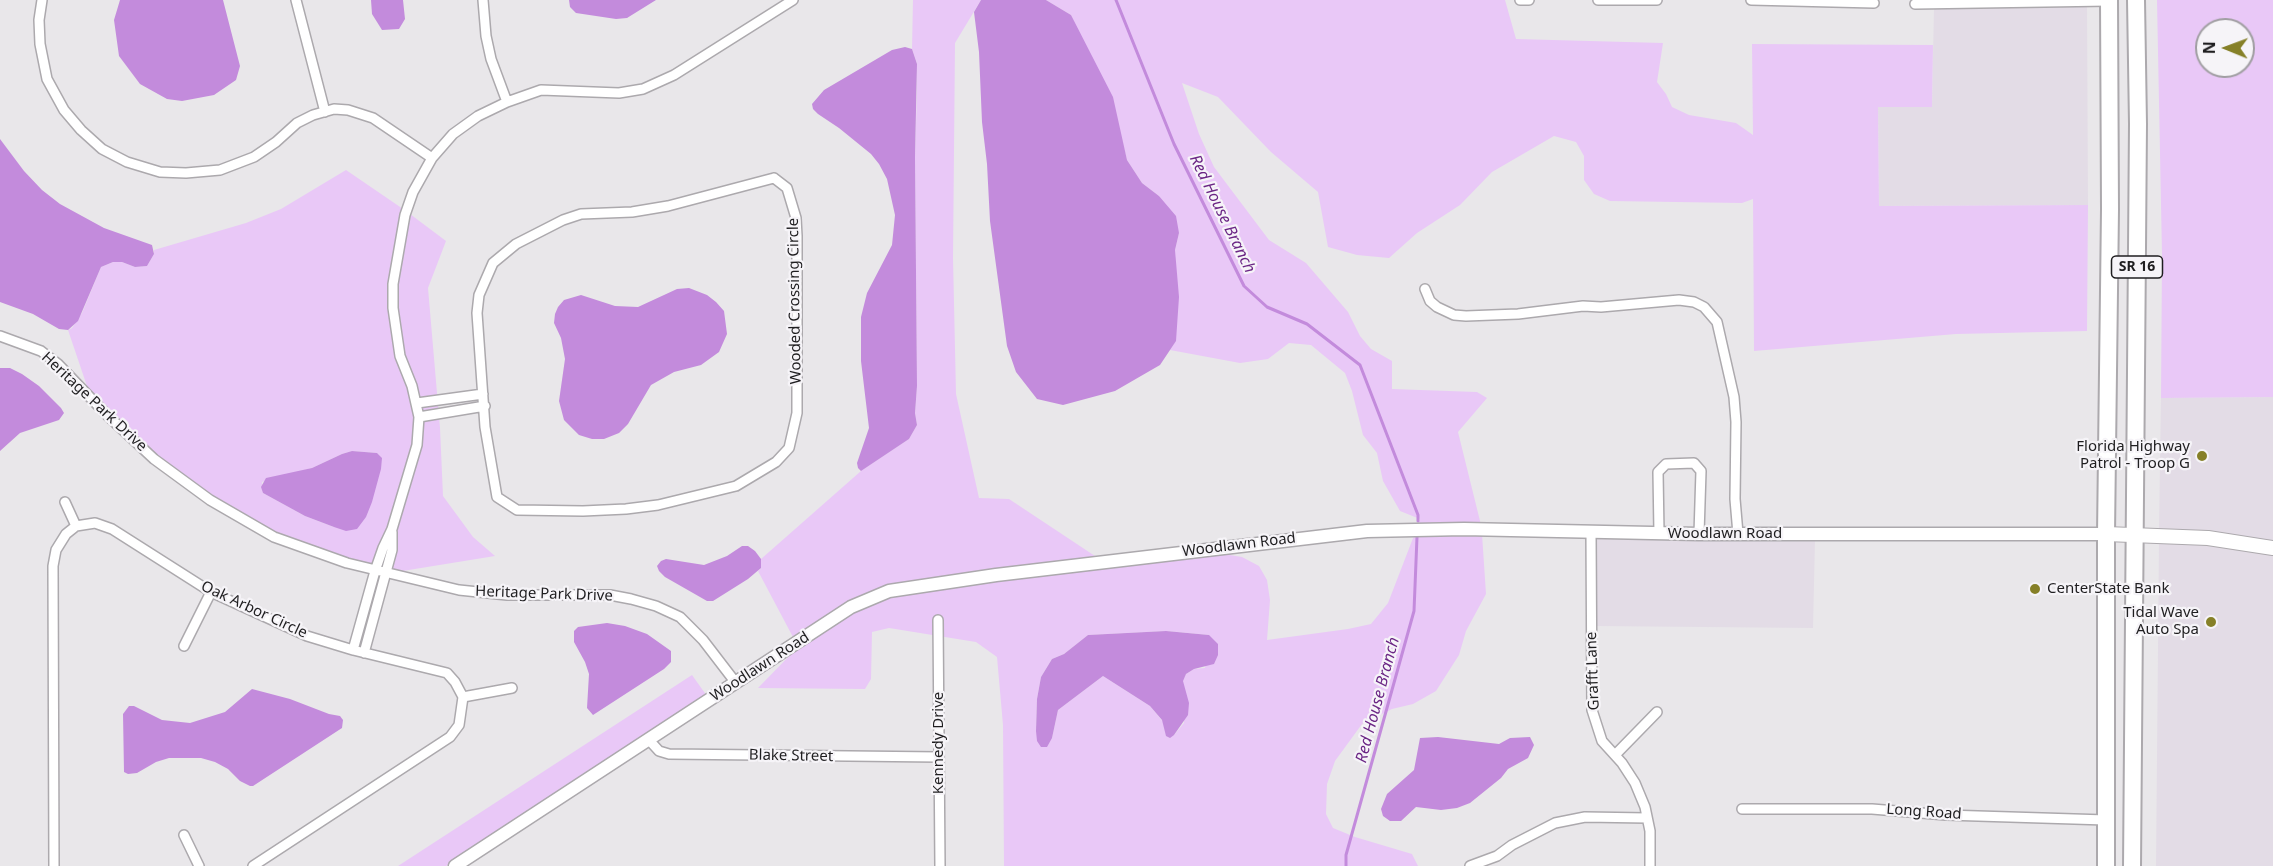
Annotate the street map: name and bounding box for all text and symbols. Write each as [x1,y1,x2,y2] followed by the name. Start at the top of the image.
[2195,18,2255,78] north arrow
[2198,41,2220,54] text: N
[1185,152,1259,276] water label: Red House Branch
[785,218,805,384] street label: Wooded Crossing Circle
[2112,256,2162,278] road number: SR 16
[37,348,151,456] street label: Heritage Park Drive
[2076,438,2190,473] place label: Florida Highway Patrol - Troop G
[2195,449,2209,463] marker: Florida Highway Patrol - Troop G
[1668,525,1782,543] street label: Woodlawn Road
[1181,529,1297,561] street label: Woodlawn Road
[198,578,310,642] street label: Oak Arbor Circle
[2047,580,2170,598] place label: CenterState Bank
[2028,582,2042,596] marker: CenterState Bank
[475,583,613,605] street label: Heritage Park Drive
[2123,604,2199,639] place label: Tidal Wave Auto Spa
[2204,615,2218,629] marker: Tidal Wave Auto Spa
[707,628,813,706] street label: Woodlawn Road
[1583,631,1603,711] street label: Grafft Lane
[1352,635,1404,765] water label: Red House Branch
[930,692,948,794] street label: Kennedy Drive
[749,746,833,766] street label: Blake Street
[1886,800,1962,824] street label: Long Road

